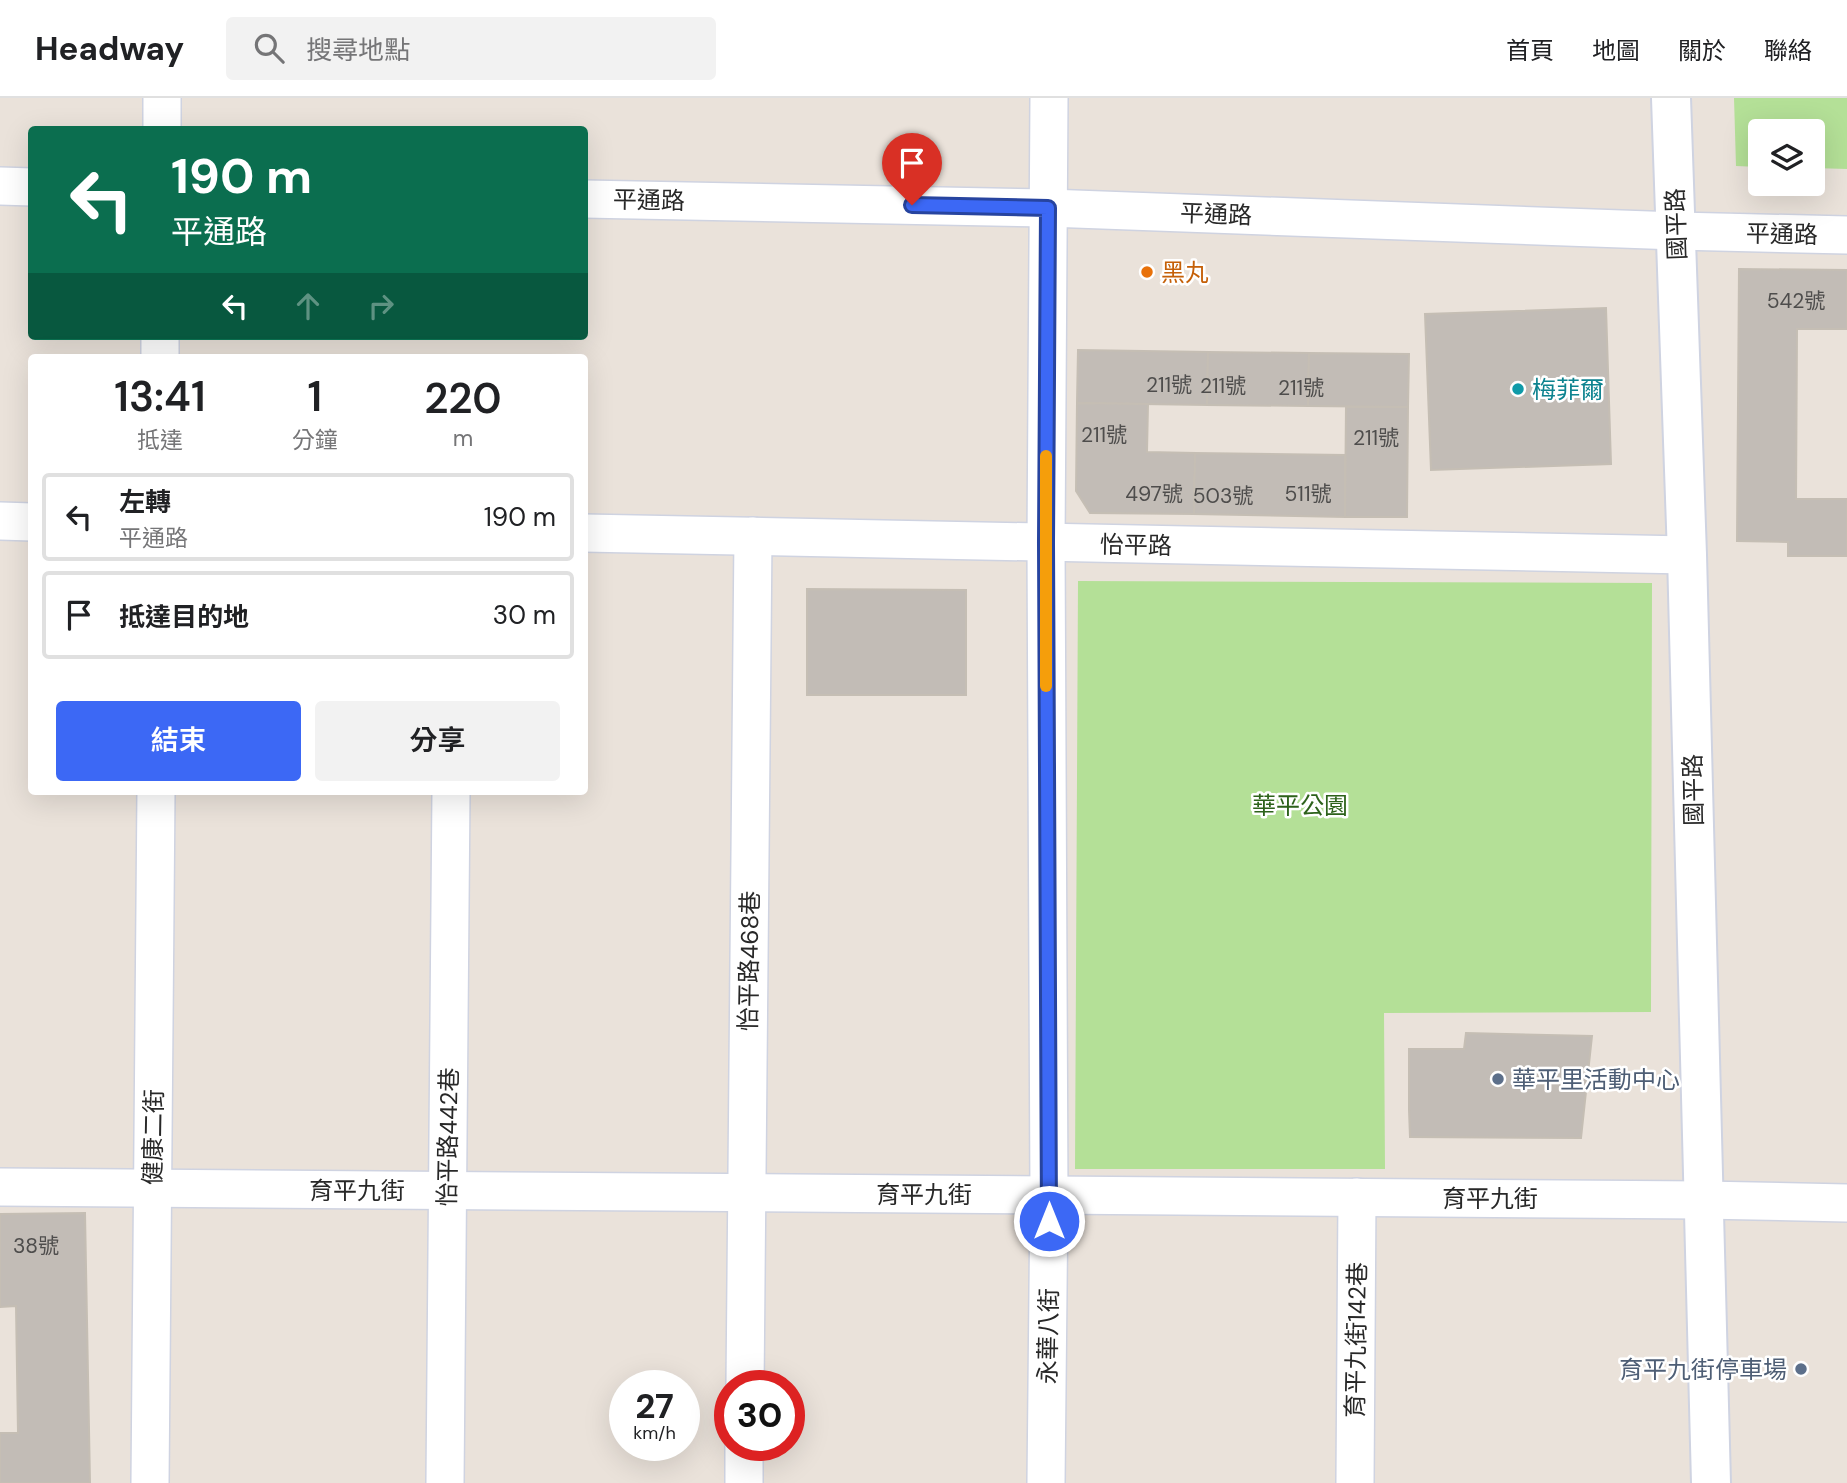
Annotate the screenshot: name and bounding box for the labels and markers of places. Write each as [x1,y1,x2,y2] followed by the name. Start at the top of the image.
[882,133,942,205] pin
[1161,257,1209,288] place label: 黑丸
[1139,264,1155,280] marker: 黑丸
[1532,374,1604,405] place label: 梅菲爾
[1510,381,1526,397] marker: 梅菲爾
[1512,1064,1680,1095] place label: 華平里活動中心
[1490,1071,1506,1087] marker: 華平里活動中心
[1619,1354,1787,1385] place label: 育平九街停車場
[1793,1361,1809,1377] marker: 育平九街停車場

